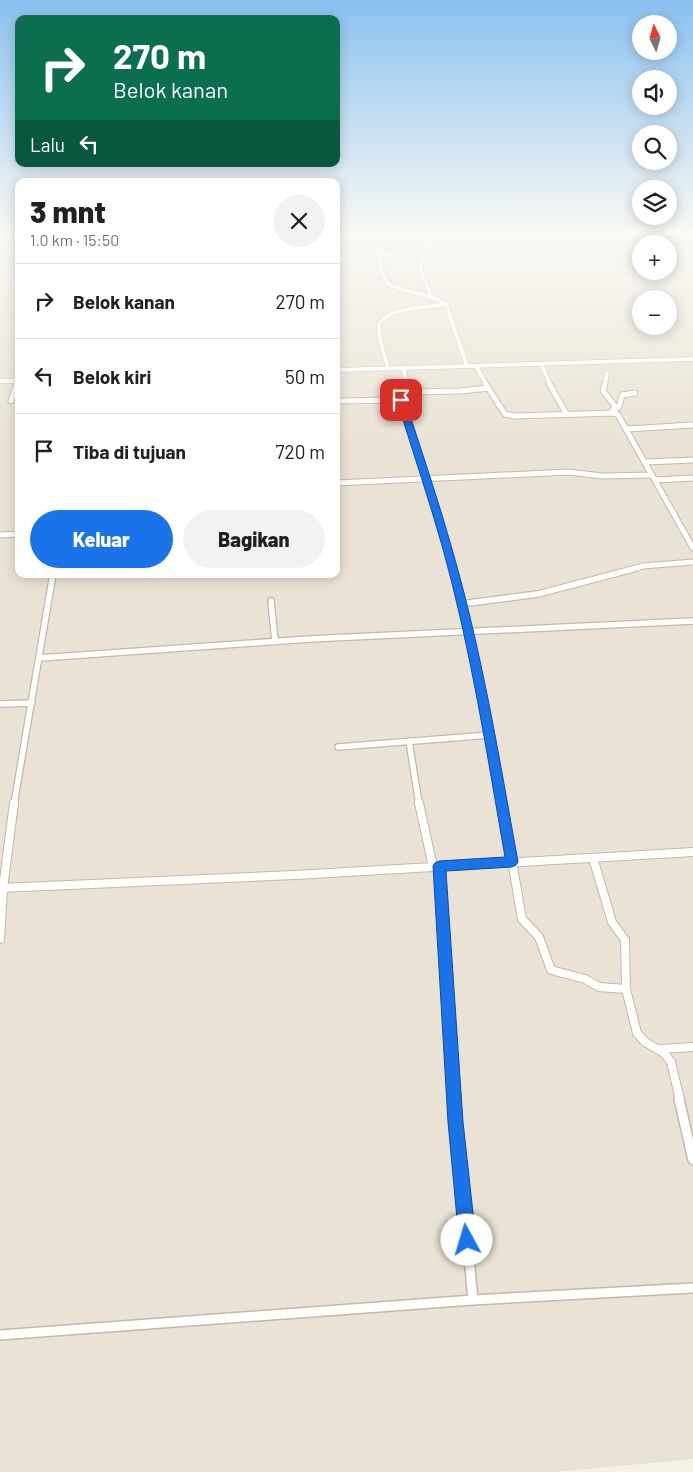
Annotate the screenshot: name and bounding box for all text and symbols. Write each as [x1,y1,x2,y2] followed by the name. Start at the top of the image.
[632,15,678,60] north arrow
[632,15,677,335] map controls
[113,34,206,76] text: 270 m
[30,35,95,100] icon: right
[632,70,677,115] button: sound
[113,76,228,102] text: Belok kanan
[632,125,677,170] button: search
[75,130,103,158] icon: left
[30,133,65,156] text: Lalu
[632,180,677,225] button: layers
[30,193,106,229] text: 3 mnt
[273,195,325,247] button: close
[30,230,119,249] text: 1.0 km · 15:50
[632,235,677,280] button: +
[30,287,58,315] icon: right
[73,290,175,313] text: Belok kanan
[276,290,325,313] text: 270 m
[632,290,677,335] button: −
[30,362,58,390] icon: left
[73,365,151,388] text: Belok kiri
[285,365,325,388] text: 50 m
[380,379,422,421] pin
[387,386,415,414] icon: arrive
[30,437,58,465] icon: arrive
[73,440,186,463] text: Tiba di tujuan
[276,440,325,463] text: 720 m
[30,510,173,568] button: Keluar
[183,510,325,568] button: Bagikan
[440,1213,492,1265] position arrow

